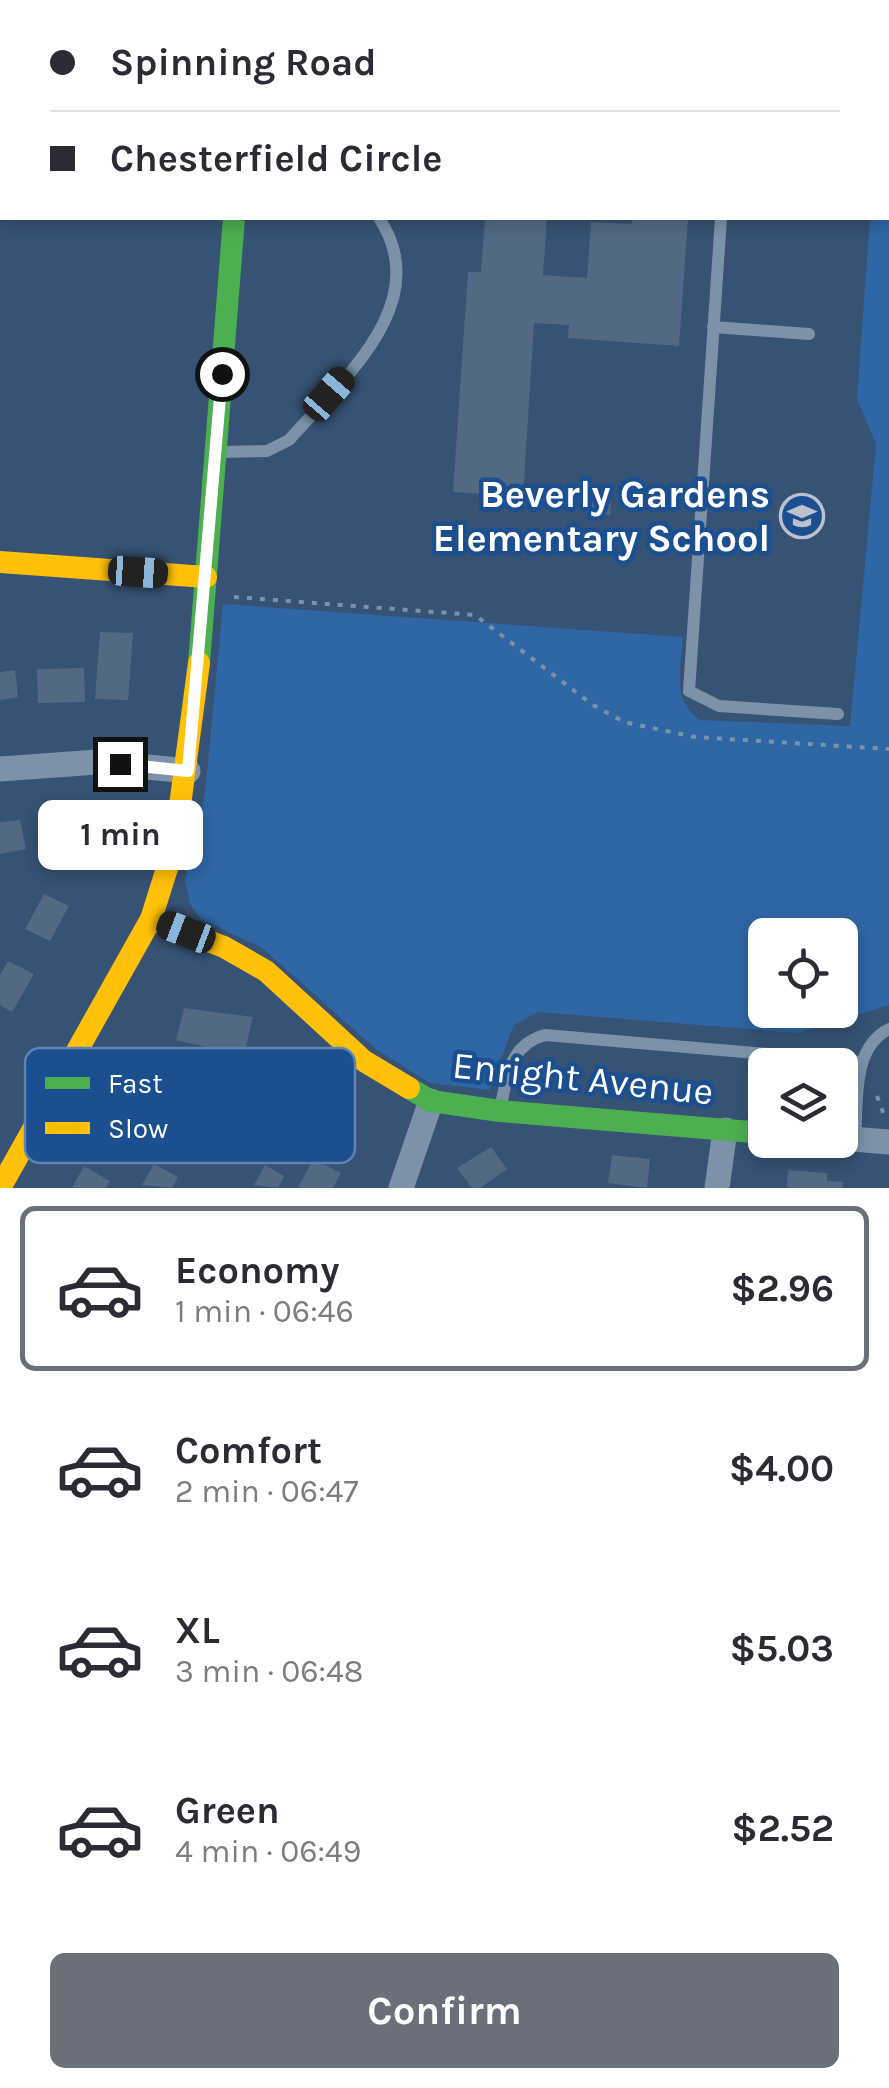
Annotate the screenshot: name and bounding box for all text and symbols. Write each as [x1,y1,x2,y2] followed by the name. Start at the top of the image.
[110,40,377,85] text: Spinning Road
[110,136,442,181] text: Chesterfield Circle
[200,352,245,397] route start
[298,362,360,426] car
[433,472,770,561] place label: Beverly Gardens Elementary School
[779,493,825,539] school or university icon: Beverly Gardens Elementary School
[107,555,169,589] car
[98,742,143,787] route end
[38,799,202,869] callout: 1 min
[80,816,161,853] text: 1 min
[153,907,219,957] car
[748,918,858,1158] map controls
[748,918,858,1028] button: locate
[450,1042,716,1115] street label: Enright Avenue
[25,1048,355,1163] legend
[748,1048,858,1158] button: layers
[108,1067,163,1100] text: Fast
[108,1112,168,1145] text: Slow
[55,1244,145,1334] icon: car
[175,1248,339,1293] text: Economy
[730,1266,834,1311] text: $2.96
[175,1293,354,1330] text: 1 min · 06:46
[55,1424,145,1514] icon: car
[175,1428,322,1473] text: Comfort
[729,1446,834,1491] text: $4.00
[175,1473,358,1510] text: 2 min · 06:47
[55,1604,145,1694] icon: car
[175,1608,220,1653] text: XL
[730,1626,834,1671] text: $5.03
[175,1653,363,1690] text: 3 min · 06:48
[55,1784,145,1874] icon: car
[175,1788,280,1833] text: Green
[732,1806,834,1851] text: $2.52
[175,1833,361,1870] text: 4 min · 06:49
[50,1953,839,2068] button: Confirm

